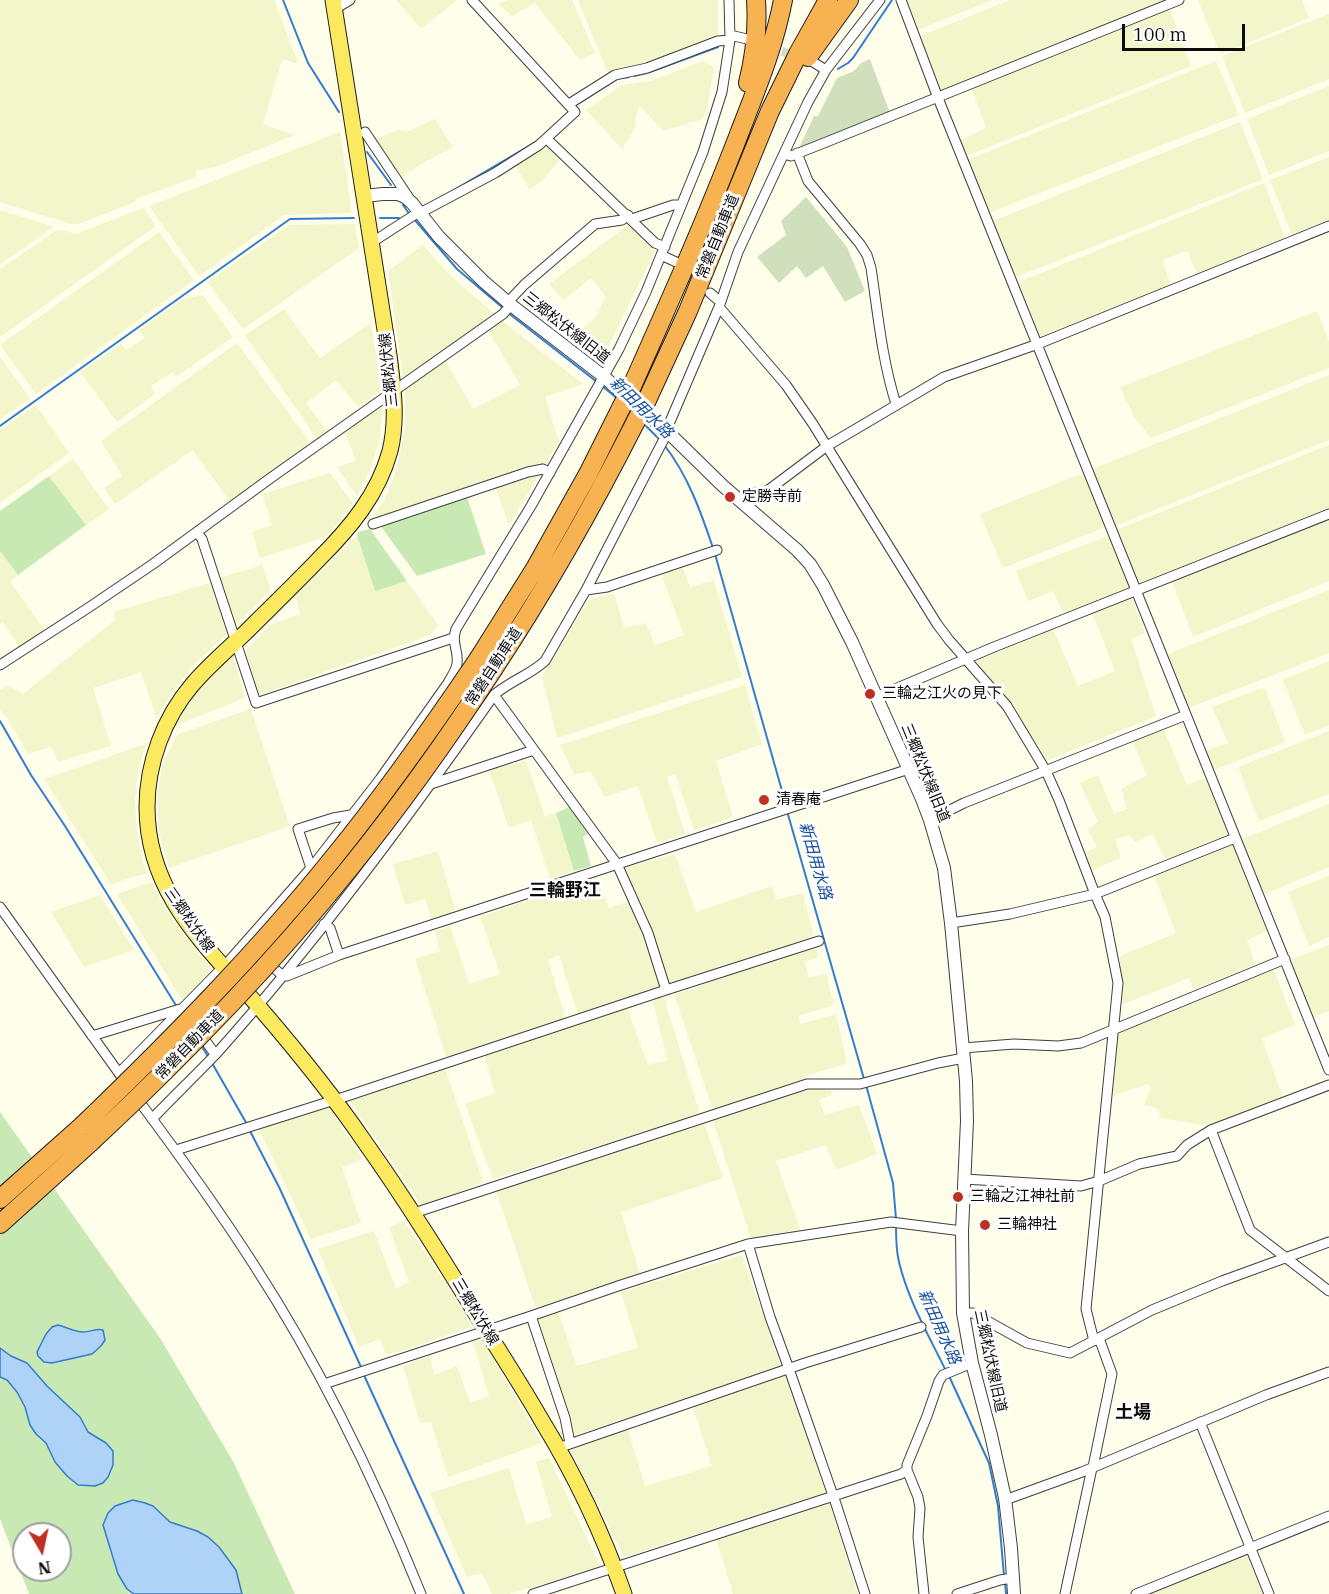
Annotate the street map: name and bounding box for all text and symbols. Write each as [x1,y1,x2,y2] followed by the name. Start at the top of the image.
[1125,12,1248,50] scale bar
[1133,23,1187,46] text: 100 m
[693,192,743,282] street label: 常磐自動車道
[519,289,613,367] street label: 三郷松伏線旧道
[376,332,402,408] street label: 三郷松伏線
[606,373,676,443] water label: 新田用水路
[742,488,802,506] place label: 定勝寺前
[723,490,737,504] marker: 定勝寺前
[462,624,526,710] street label: 常磐自動車道
[882,685,1002,703] place label: 三輪之江火の見下
[863,687,877,701] marker: 三輪之江火の見下
[897,721,953,825] street label: 三郷松伏線旧道
[776,791,821,809] place label: 清春庵
[757,793,771,807] marker: 清春庵
[795,820,835,902] water label: 新田用水路
[529,880,601,902] district label: 三輪野江
[160,884,218,956] street label: 三郷松伏線
[152,1006,228,1084] street label: 常磐自動車道
[970,1188,1075,1206] place label: 三輪之江神社前
[951,1190,965,1204] marker: 三輪之江神社前
[997,1216,1057,1234] place label: 三輪神社
[978,1218,992,1232] marker: 三輪神社
[448,1275,502,1349] street label: 三郷松伏線
[914,1287,964,1367] water label: 新田用水路
[970,1308,1010,1414] street label: 三郷松伏線旧道
[1115,1402,1151,1424] district label: 土場
[12,1522,72,1582] north arrow
[37,1557,52,1579] text: N

